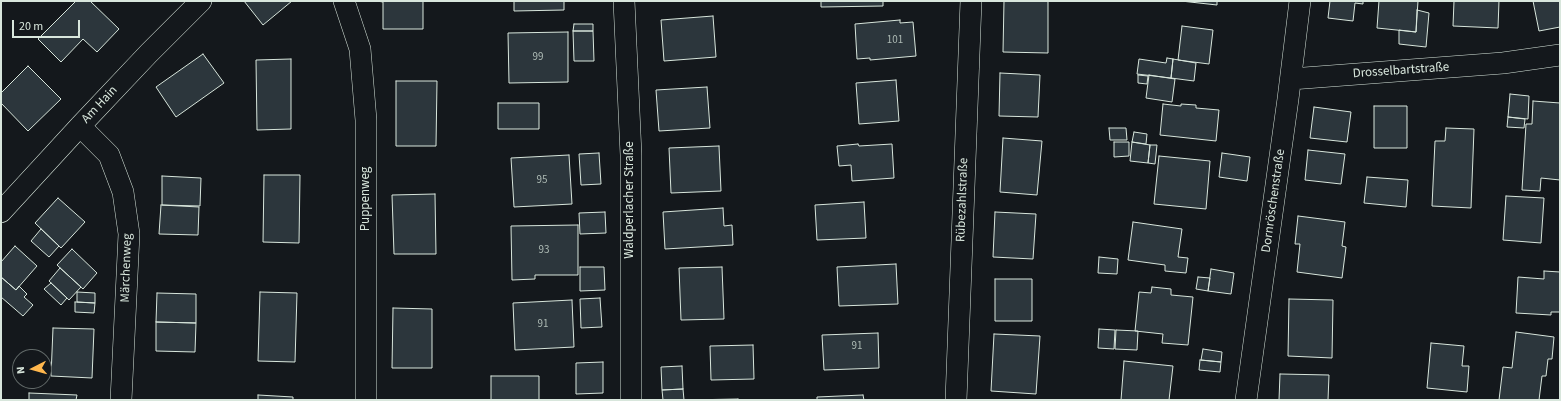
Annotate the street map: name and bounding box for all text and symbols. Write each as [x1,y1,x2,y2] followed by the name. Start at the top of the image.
[14,12,82,38] scale bar
[19,18,43,35] text: 20 m
[887,34,903,48] house number: 101
[533,51,543,65] house number: 99
[1352,60,1450,82] street label: Drosselbartstraße
[79,83,121,127] street label: Am Hain
[622,141,638,259] street label: Waldperlacher Straße
[1259,148,1289,254] street label: Dornröschenstraße
[954,157,972,243] street label: Rübezahlstraße
[358,167,374,231] street label: Puppenweg
[537,174,547,188] house number: 95
[118,233,136,303] street label: Märchenweg
[539,244,549,258] house number: 93
[538,318,548,332] house number: 91
[852,340,862,354] house number: 91
[12,349,52,389] north arrow
[13,366,28,375] text: N

